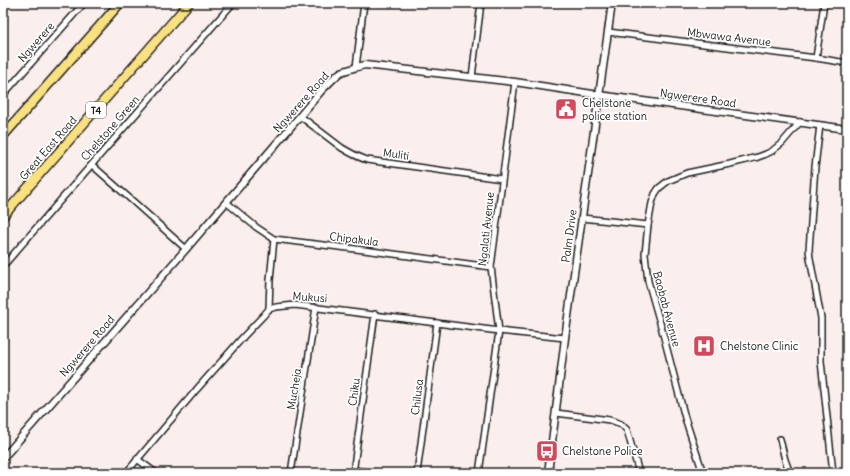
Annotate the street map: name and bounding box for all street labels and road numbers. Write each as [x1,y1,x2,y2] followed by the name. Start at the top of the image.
[15,19,57,65] street label: Ngwerere
[686,25,772,49] street label: Mbwawa Avenue
[270,68,332,135] street label: Ngwerere Road
[659,86,738,110] street label: Ngwerere Road
[78,92,142,164] street label: Chelstone Green
[86,102,106,118] road number: T4
[16,113,80,183] street label: Great East Road
[382,145,410,163] street label: Muliti
[475,191,497,267] street label: Ngalati Avenue
[558,209,580,263] street label: Palm Drive
[329,229,379,249] street label: Chipakula
[650,270,684,348] street label: Baobab Avenue
[292,289,328,305] street label: Mukusi
[57,312,118,380] street label: Ngwerere Road
[284,367,304,411] street label: Mucheja
[345,377,363,407] street label: Chiku
[408,378,426,416] street label: Chilusa

